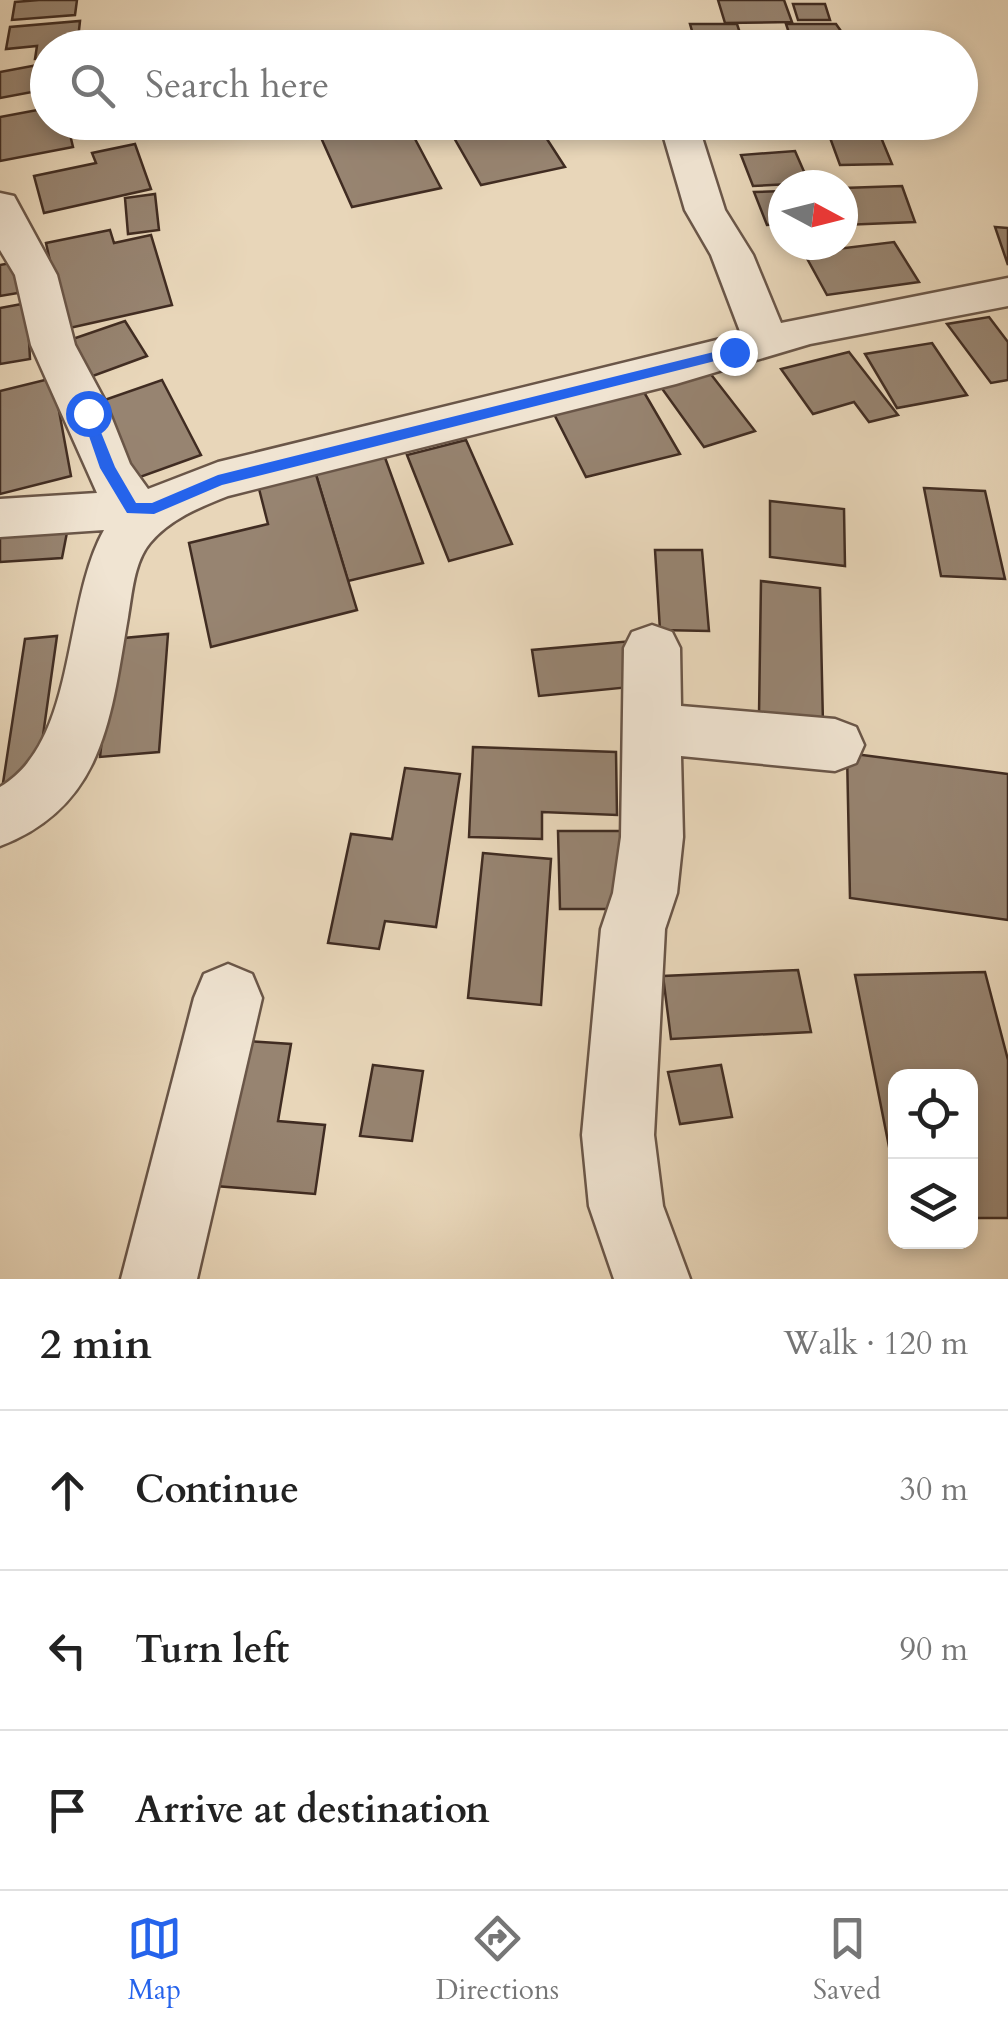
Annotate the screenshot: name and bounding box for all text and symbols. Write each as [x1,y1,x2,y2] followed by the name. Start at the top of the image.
[30,30,978,140] search box
[65,58,120,113] icon: search
[145,59,329,111] text: Search here
[768,170,858,260] north arrow
[712,330,758,376] route end
[66,391,112,437] route start
[888,1069,978,1249] map controls
[888,1069,978,1159] button: locate
[888,1159,978,1249] button: layers
[40,1316,152,1373] text: 2 min
[783,1322,968,1366] text: Walk · 120 m
[40,1463,95,1518] icon: ahead
[135,1464,299,1516] text: Continue
[900,1468,968,1512] text: 30 m
[40,1623,95,1678] icon: left
[135,1624,289,1676] text: Turn left
[900,1628,968,1672] text: 90 m
[40,1783,95,1838] icon: arrive
[135,1784,490,1836] text: Arrive at destination
[127,1911,182,2009] tab: Map
[436,1911,559,2009] tab: Directions
[813,1911,881,2009] tab: Saved

